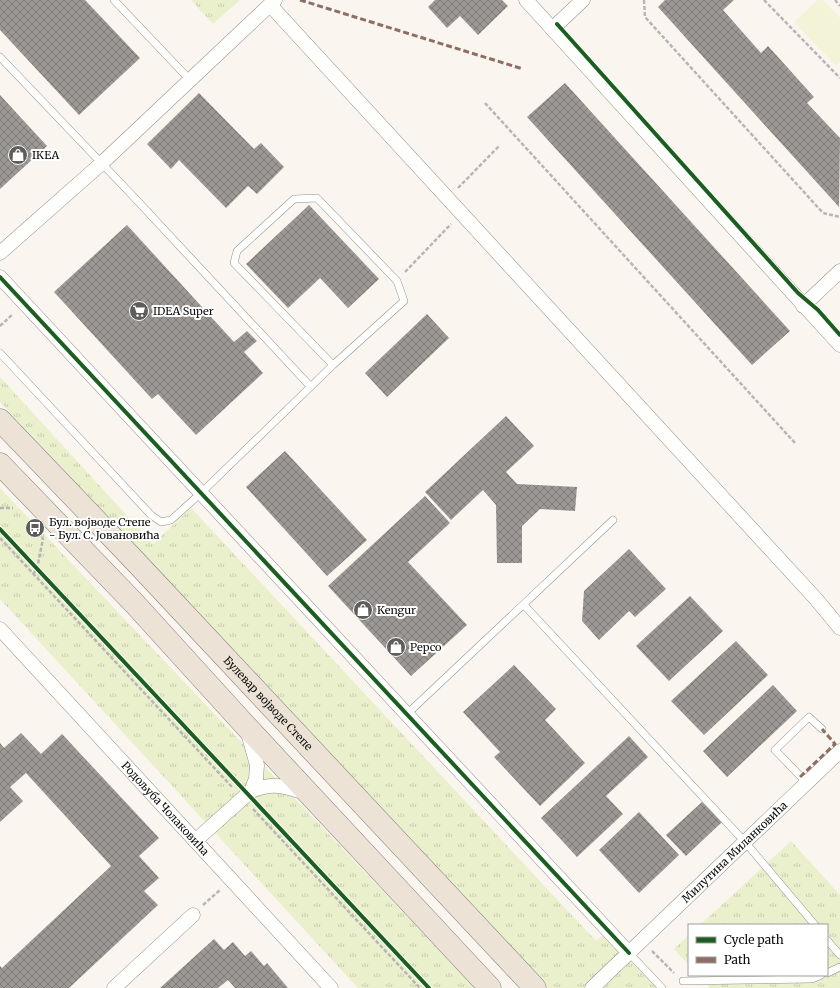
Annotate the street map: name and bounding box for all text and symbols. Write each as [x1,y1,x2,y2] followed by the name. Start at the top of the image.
[7,144,29,166] shop icon: IKEA
[32,148,59,162] place label: IKEA
[128,300,150,322] supermarket icon: IDEA Super
[153,304,214,318] place label: IDEA Super
[49,515,159,542] place label: Бул. војводе Степе - Бул. С. Јовановића
[24,517,46,539] bus stop icon: Бул. војводе Степе - Бул. С. Јовановића
[352,599,374,621] shop icon: Kengur
[377,603,416,617] place label: Kengur
[385,636,407,658] shop icon: Pepco
[410,640,442,654] place label: Pepco
[221,653,316,753] street label: Булевар војводе Степе
[119,758,212,858] street label: Родољуба Чолаковића
[679,798,790,906] street label: Милутина Миланковића
[688,924,828,976] legend
[724,932,784,947] text: Cycle path
[724,952,750,967] text: Path

